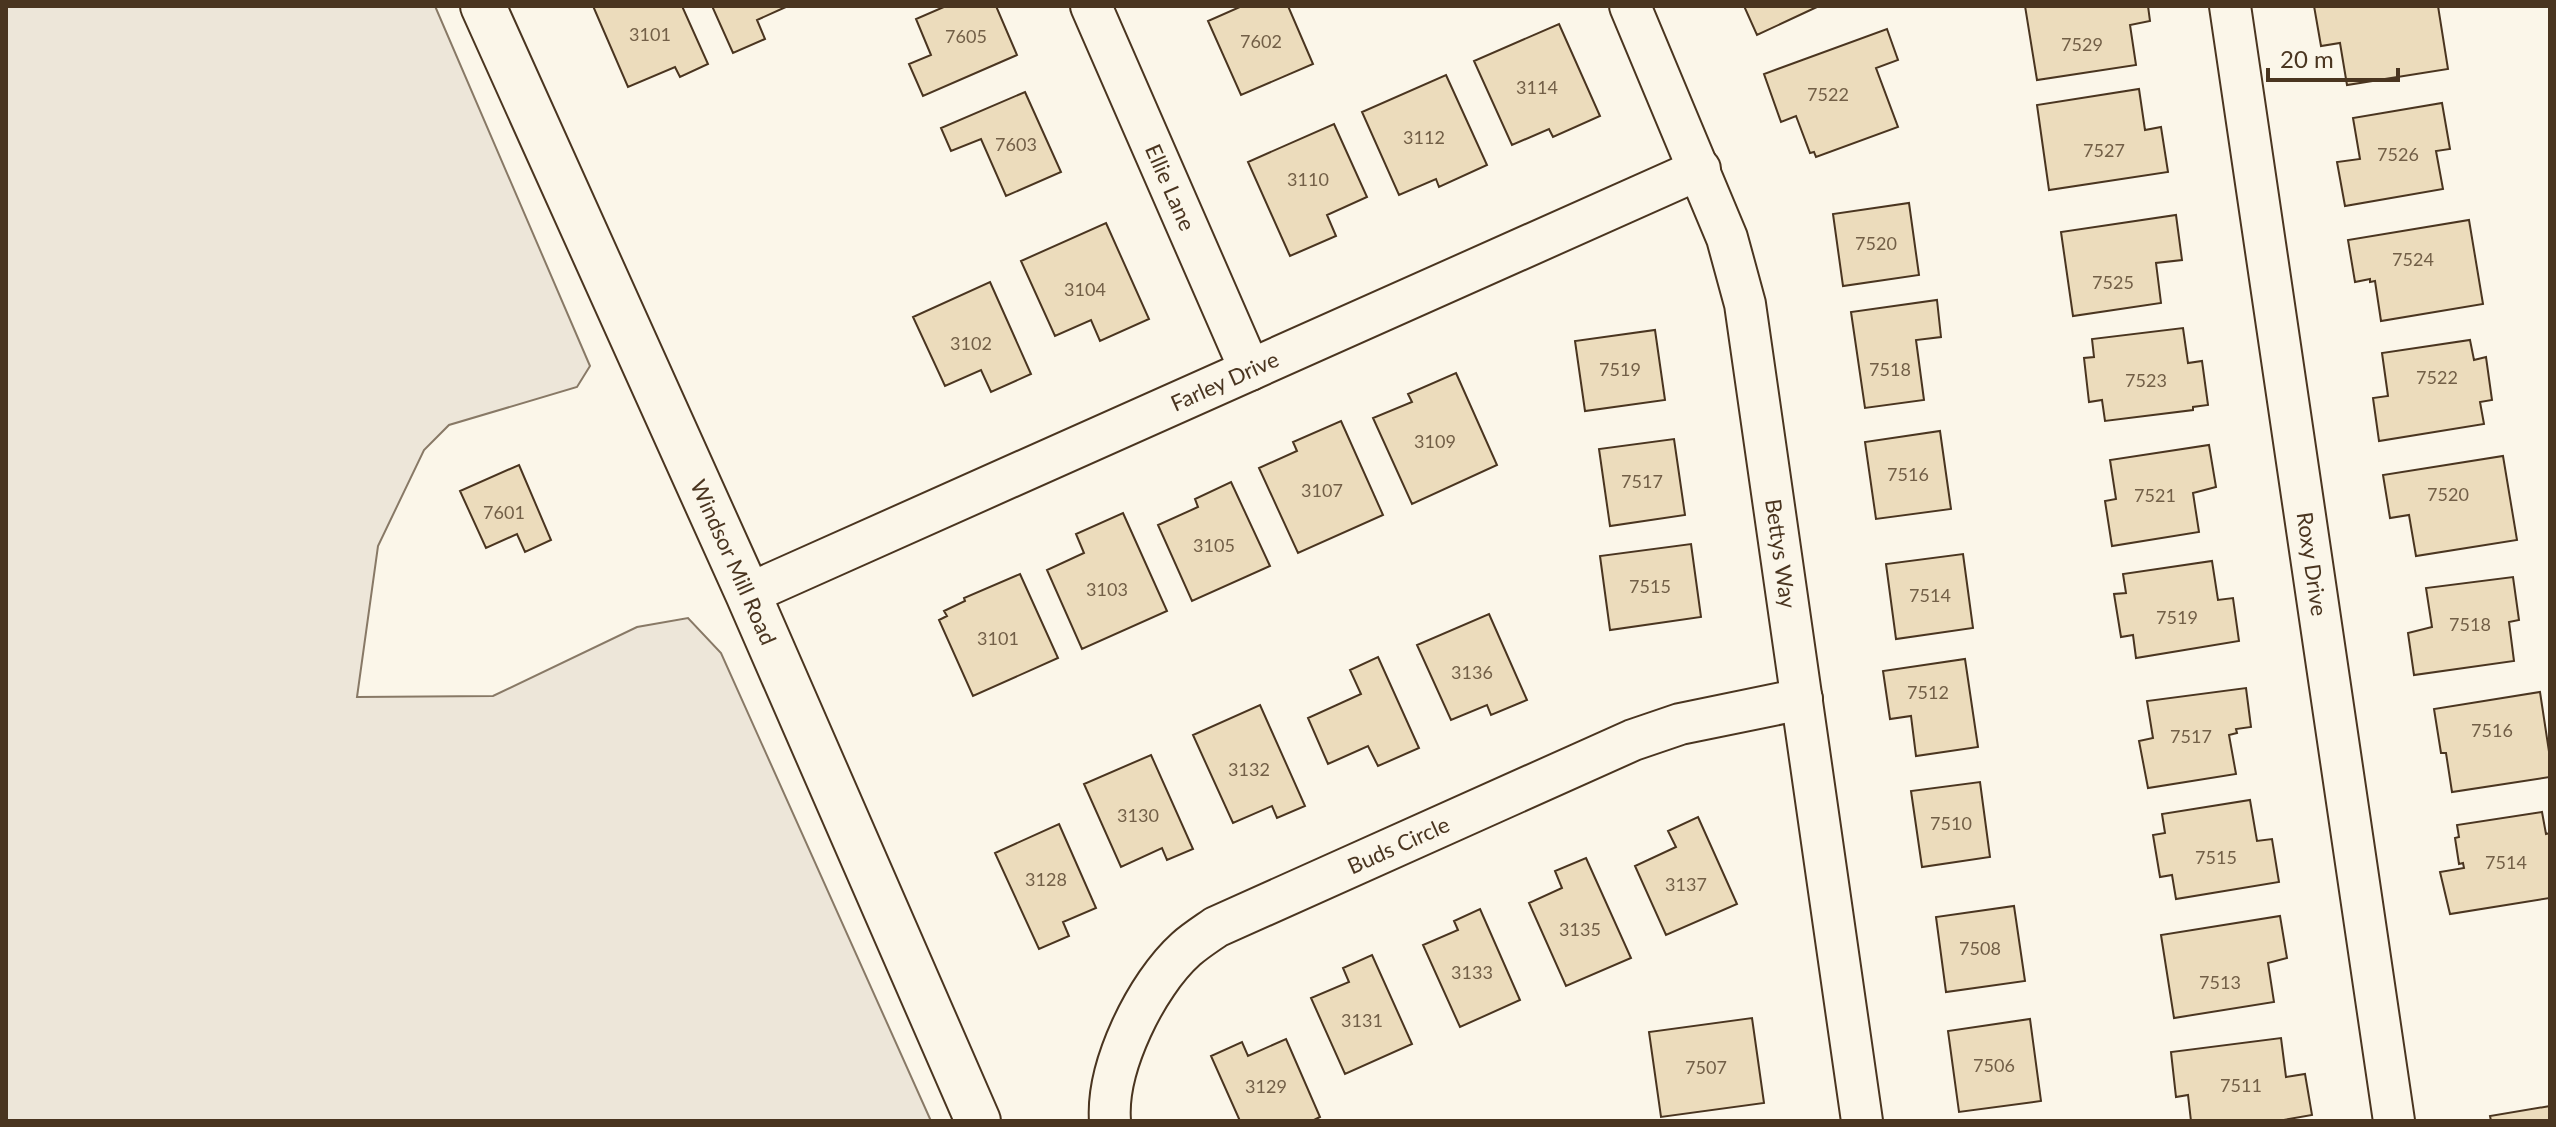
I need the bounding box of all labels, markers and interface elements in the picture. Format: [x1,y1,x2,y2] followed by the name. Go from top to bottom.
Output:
[629,23,671,45] house number: 3101
[945,25,987,47] house number: 7605
[1240,30,1282,52] house number: 7602
[2268,32,2398,82] scale bar
[2061,33,2103,55] house number: 7529
[2280,44,2334,73] text: 20 m
[1516,76,1558,98] house number: 3114
[1807,83,1849,105] house number: 7522
[1403,126,1445,148] house number: 3112
[995,133,1037,155] house number: 7603
[2083,139,2125,161] house number: 7527
[1140,140,1201,235] street label: Ellie Lane
[2377,143,2419,165] house number: 7526
[1287,168,1329,190] house number: 3110
[1855,232,1897,254] house number: 7520
[2392,248,2434,270] house number: 7524
[2092,271,2134,293] house number: 7525
[1064,278,1106,300] house number: 3104
[950,332,992,354] house number: 3102
[1166,345,1283,417] street label: Farley Drive
[1599,358,1641,380] house number: 7519
[1869,358,1911,380] house number: 7518
[2416,366,2458,388] house number: 7522
[2125,369,2167,391] house number: 7523
[1414,430,1456,452] house number: 3109
[1887,463,1929,485] house number: 7516
[1621,470,1663,492] house number: 7517
[685,475,782,649] street label: Windsor Mill Road
[1301,479,1343,501] house number: 3107
[2427,483,2469,505] house number: 7520
[2134,484,2176,506] house number: 7521
[1760,497,1803,611] street label: Bettys Way
[483,501,525,523] house number: 7601
[2292,510,2334,618] street label: Roxy Drive
[1193,534,1235,556] house number: 3105
[1629,575,1671,597] house number: 7515
[1086,578,1128,600] house number: 3103
[1909,584,1951,606] house number: 7514
[2156,606,2198,628] house number: 7519
[2449,613,2491,635] house number: 7518
[977,627,1019,649] house number: 3101
[1451,661,1493,683] house number: 3136
[1907,681,1949,703] house number: 7512
[2471,719,2513,741] house number: 7516
[2170,725,2212,747] house number: 7517
[1228,758,1270,780] house number: 3132
[1117,804,1159,826] house number: 3130
[1343,810,1453,879] street label: Buds Circle
[1930,812,1972,834] house number: 7510
[2195,846,2237,868] house number: 7515
[2485,851,2527,873] house number: 7514
[1025,868,1067,890] house number: 3128
[1665,873,1707,895] house number: 3137
[1559,918,1601,940] house number: 3135
[1959,937,2001,959] house number: 7508
[1451,961,1493,983] house number: 3133
[2199,971,2241,993] house number: 7513
[1341,1009,1383,1031] house number: 3131
[1973,1054,2015,1076] house number: 7506
[1685,1056,1727,1078] house number: 7507
[2220,1074,2262,1096] house number: 7511
[1245,1075,1287,1097] house number: 3129

